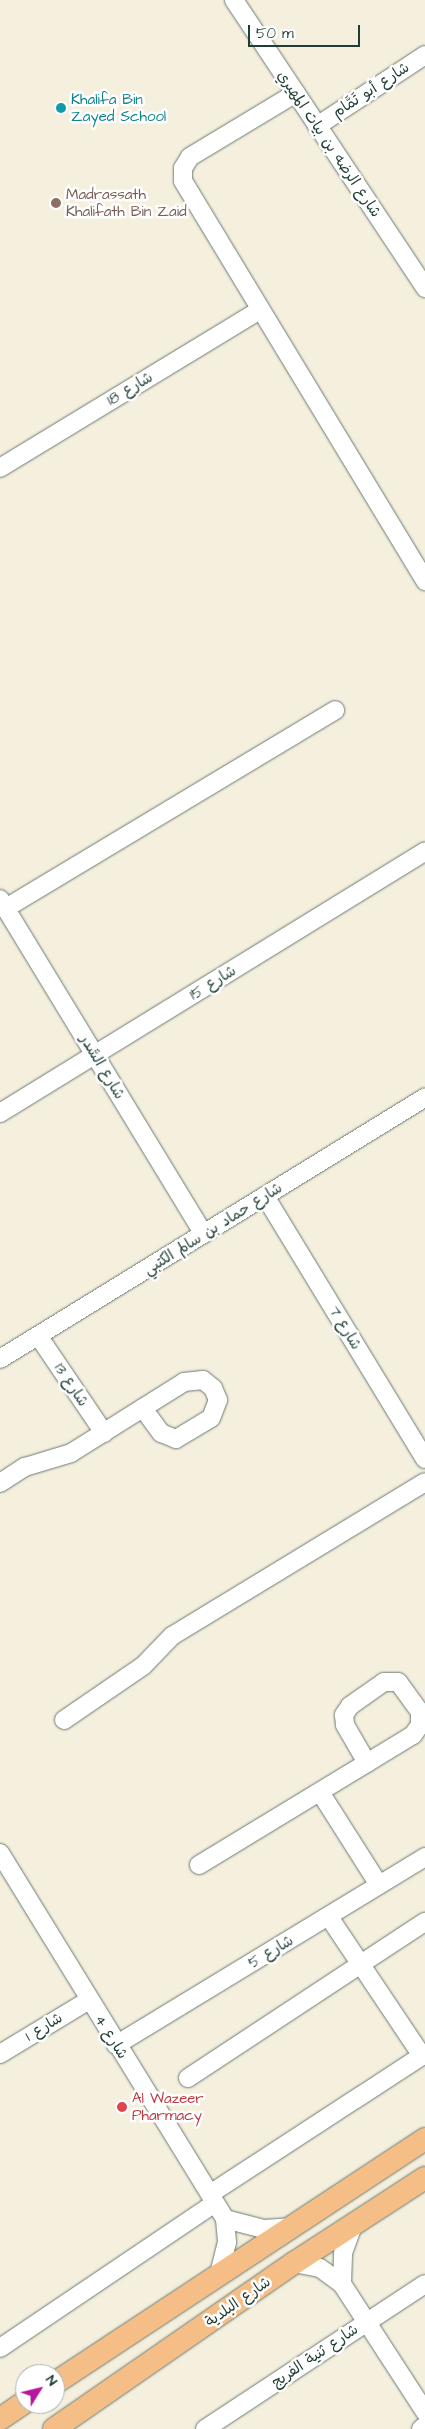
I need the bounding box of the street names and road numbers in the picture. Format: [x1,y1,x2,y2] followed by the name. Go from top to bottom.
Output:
[329,58,413,122] street label: شارع أبو تَمَّام
[273,67,385,221] street label: شارع الرضه بن بيات المهيري
[104,368,156,410] street label: شارع 18
[187,962,239,1004] street label: شارع 15
[76,1031,128,1103] street label: شارع السَّدر
[140,1179,286,1279] street label: شارع حماد بن سالم الكتبي
[325,1303,365,1353] street label: شارع 7
[50,1360,92,1410] street label: شارع 13
[245,1932,297,1972] street label: شارع 5
[22,2009,66,2045] street label: شارع 1
[90,2012,132,2062] street label: شارع 4
[202,2273,274,2331] street label: شارع البلدية
[268,2320,362,2392] street label: شارع ثنية الفريج

